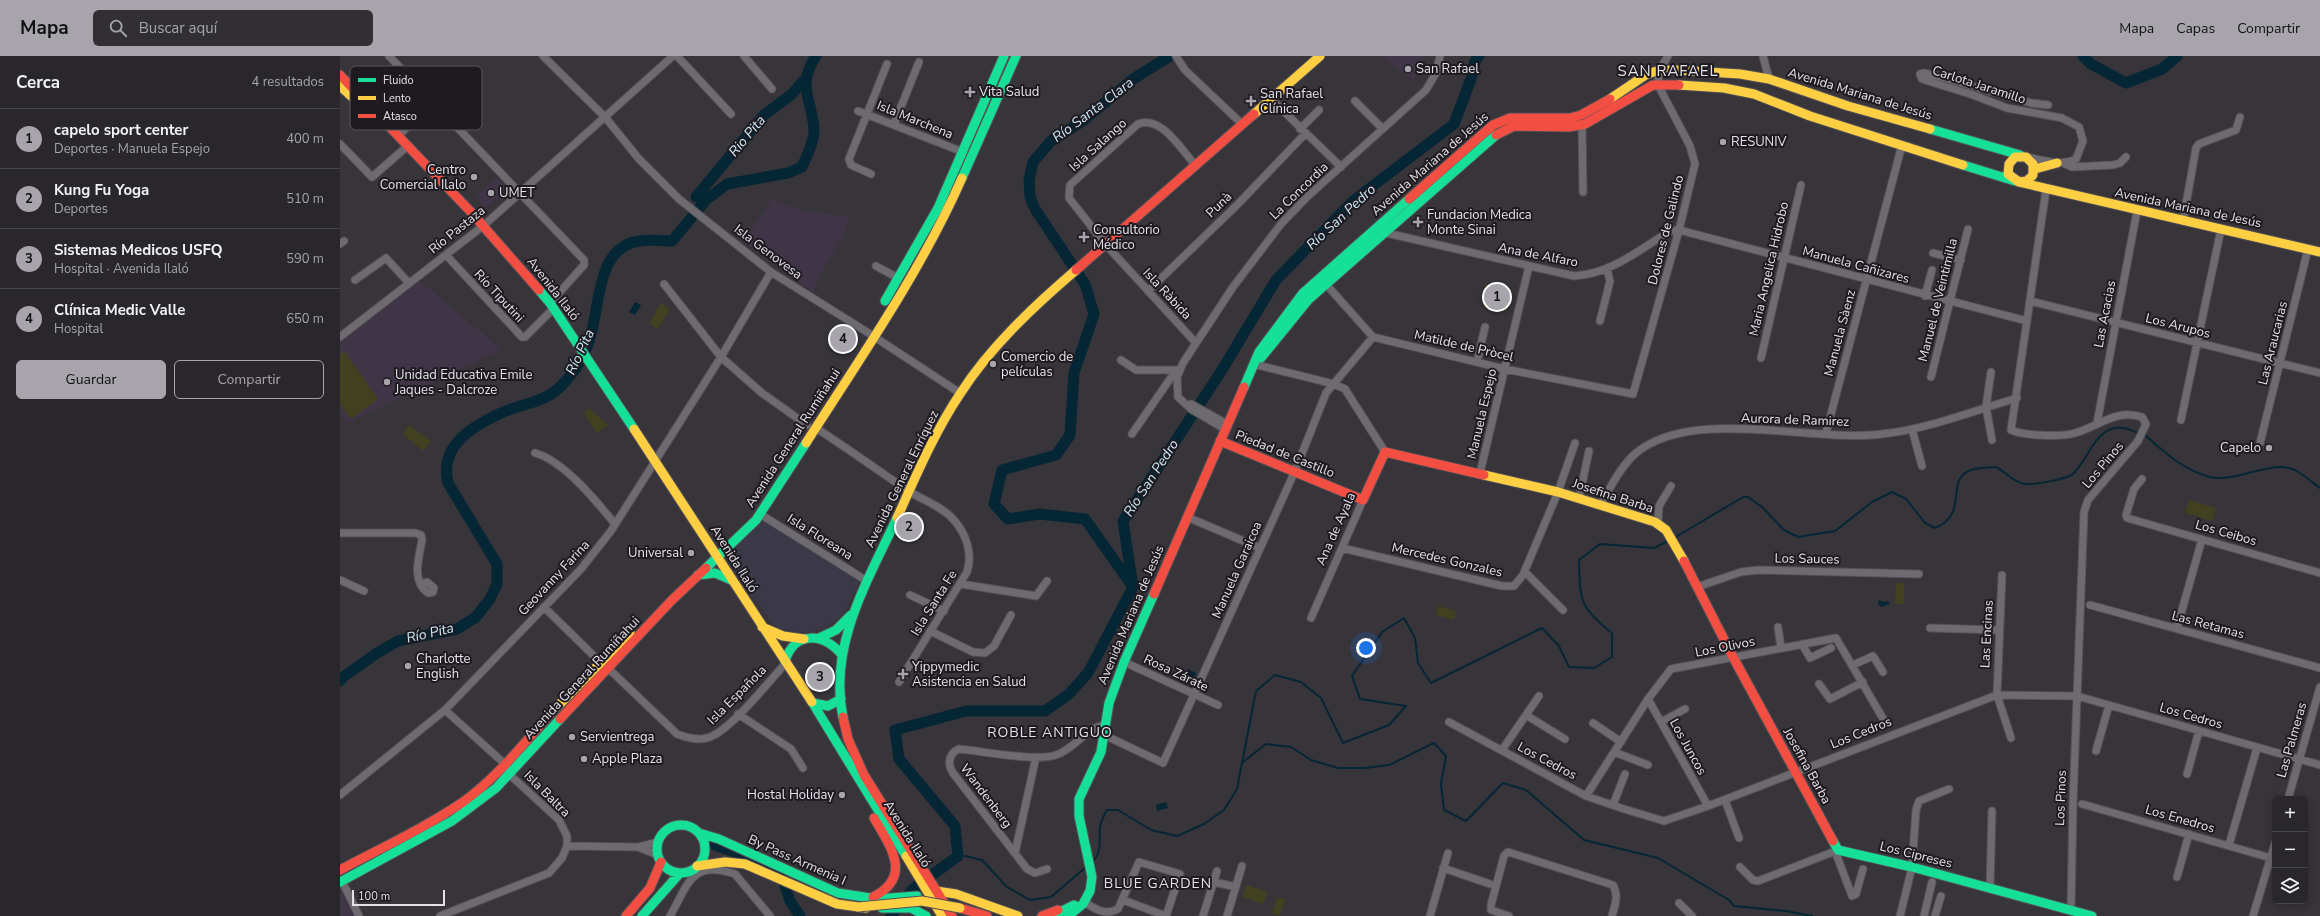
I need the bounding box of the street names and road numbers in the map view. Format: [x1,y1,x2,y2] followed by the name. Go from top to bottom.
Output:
[1930,61,2028,109] street label: Carlota Jaramillo
[1786,63,1934,125] street label: Avenida Mariana de Jesús
[874,97,956,143] street label: Isla Marchena
[1368,108,1492,220] street label: Avenida Mariana de Jesús
[1065,114,1131,176] street label: Isla Salango
[1266,158,1332,224] street label: La Concordia
[1644,173,1688,287] street label: Dolores de Galindo
[2113,184,2263,232] street label: Avenida Mariana de Jesús
[1202,188,1236,222] street label: Punà
[1745,200,1793,338] street label: Maria Angelica Hidrobo
[425,202,489,258] street label: Río Pastaza
[730,220,806,284] street label: Isla Genovesa
[1914,236,1962,364] street label: Manuel de Veintimilla
[1496,238,1580,272] street label: Ana de Alfaro
[1800,242,1912,288] street label: Manuela Cañizares
[523,254,583,324] street label: Avenida Ilaló
[1138,264,1196,324] street label: Isla Ràbida
[470,266,528,326] street label: Río Tiputini
[2090,279,2120,349] street label: Las Acacias
[1820,288,1860,378] street label: Manuela Sàenz
[2254,299,2292,387] street label: Las Araucarias
[2144,309,2212,343] street label: Los Arupos
[1412,326,1516,366] street label: Matilde de Pròcel
[741,365,845,511] street label: Avenida General Rumiñahui
[1463,367,1501,461] street label: Manuela Espejo
[861,407,943,551] street label: Avenida General Enríquez
[1741,409,1849,431] street label: Aurora de Ramirez
[1233,426,1337,482] street label: Piedad de Castillo
[2078,438,2128,492] street label: Los Pinos
[1569,474,1656,518] street label: Josefina Barba
[1312,490,1360,568] street label: Ana de Ayala
[784,510,856,564] street label: Isla Floreana
[2193,516,2259,550] street label: Los Ceibos
[1208,519,1266,621] street label: Manuela Garaicoa
[706,522,762,596] street label: Avenida Ilaló
[514,536,594,620] street label: Geovanny Farina
[1390,538,1504,582] street label: Mercedes Gonzales
[1093,543,1169,687] street label: Avenida Mariana de Jesús
[1774,549,1840,569] street label: Los Sauces
[907,567,961,639] street label: Isla Santa Fe
[1976,600,1998,668] street label: Las Encinas
[2170,607,2246,643] street label: Las Retamas
[520,613,644,743] street label: Avenida General Rumiñahui
[1693,632,1757,662] street label: Los Olivos
[1141,650,1211,696] street label: Rosa Zárate
[703,661,771,729] street label: Isla Española
[2157,698,2225,734] street label: Los Cedros
[2273,700,2311,780] street label: Las Palmeras
[1828,713,1894,753] street label: Los Cedros
[1665,715,1711,779] street label: Los Juncos
[1778,724,1835,807] street label: Josefina Barba
[1514,738,1580,784] street label: Los Cedros
[956,760,1016,832] street label: Wandenberg
[520,767,574,821] street label: Isla Baltra
[2051,770,2071,826] street label: Los Pinos
[879,797,935,871] street label: Avenida Ilaló
[2143,801,2217,837] street label: Los Enedros
[745,830,849,890] street label: By Pass Armenia I
[1878,837,1954,873] street label: Los Cipreses

